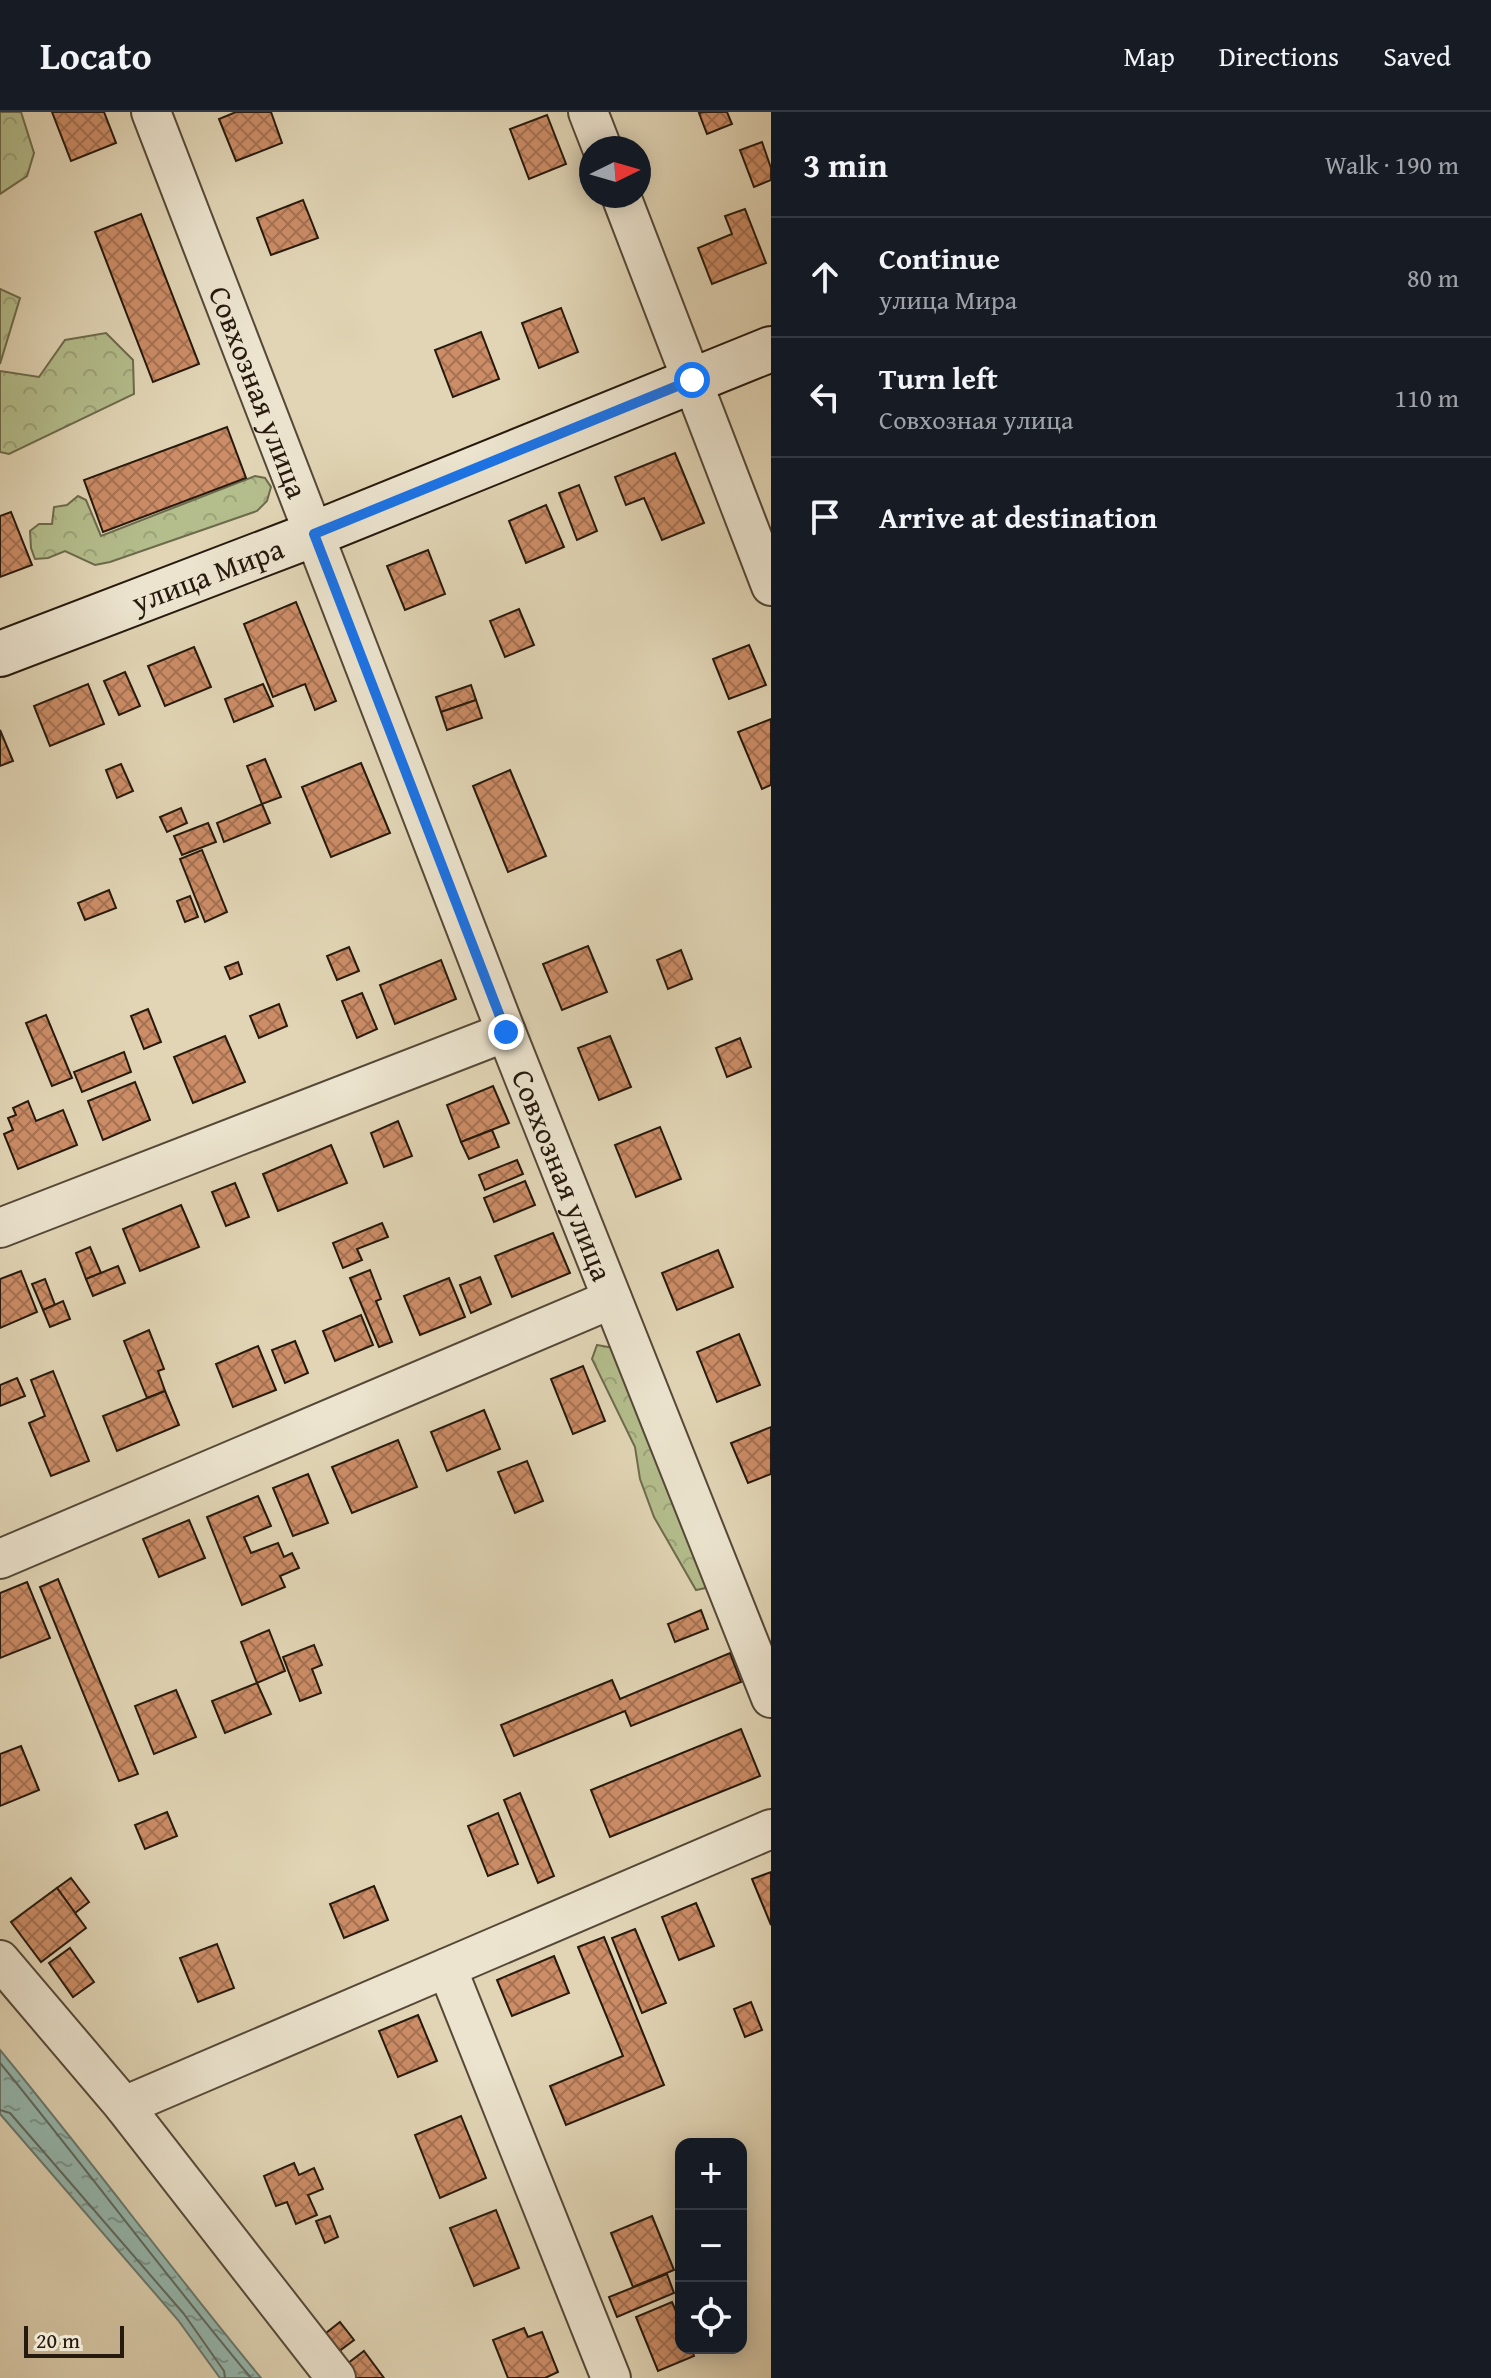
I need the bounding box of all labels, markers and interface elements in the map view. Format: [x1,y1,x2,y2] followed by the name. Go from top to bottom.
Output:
[40,27,152,83] text: Locato
[1123,35,1175,76] text: Map
[1219,35,1339,76] text: Directions
[1383,35,1451,76] text: Saved
[579,136,651,208] north arrow
[803,140,888,189] text: 3 min
[1325,145,1459,184] text: Walk · 190 m
[879,236,1000,280] text: Continue
[803,255,847,299] icon: ahead
[1407,258,1459,297] text: 80 m
[198,279,320,505] street label: Совхозная улица
[879,280,1017,319] text: улица Мира
[879,356,998,400] text: Turn left
[674,362,710,398] route start
[803,375,847,419] icon: left
[1394,378,1459,417] text: 110 m
[879,400,1073,439] text: Совхозная улица
[803,495,847,539] icon: arrive
[879,495,1157,539] text: Arrive at destination
[124,525,290,624] street label: улица Мира
[488,1014,524,1050] route end
[501,1063,625,1288] street label: Совхозная улица
[675,2138,747,2354] map controls
[675,2138,747,2210] button: +
[675,2210,747,2282] button: −
[675,2282,747,2354] button: locate
[24,2322,124,2358] scale bar
[36,2324,80,2356] text: 20 m

